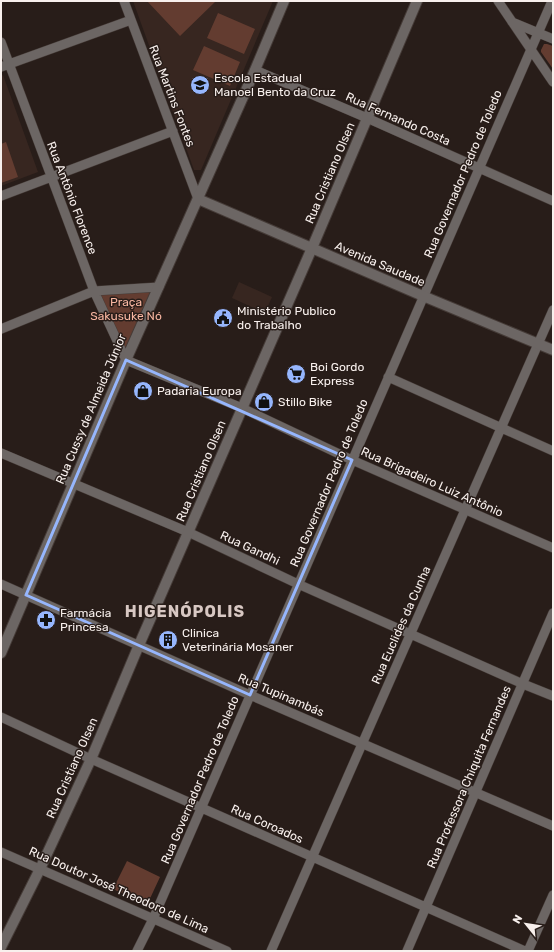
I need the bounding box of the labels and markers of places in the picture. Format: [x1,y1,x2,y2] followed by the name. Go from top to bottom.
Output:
[214,71,336,99] place label: Escola Estadual Manoel Bento da Cruz
[189,74,211,96] school or university icon: Escola Estadual Manoel Bento da Cruz
[237,304,336,332] place label: Ministério Publico do Trabalho
[212,307,234,329] public building icon: Ministério Publico do Trabalho
[310,360,364,388] place label: Boi Gordo Express
[285,363,307,385] supermarket icon: Boi Gordo Express
[132,380,154,402] shop icon: Padaria Europa
[157,384,242,398] place label: Padaria Europa
[253,391,275,413] shop icon: Stillo Bike
[278,395,333,409] place label: Stillo Bike
[60,606,111,634] place label: Farmácia Princesa
[35,609,57,631] pharmacy icon: Farmácia Princesa
[182,626,294,654] place label: Clinica Veterinária Mosaner
[157,629,179,651] building icon: Clinica Veterinária Mosaner

